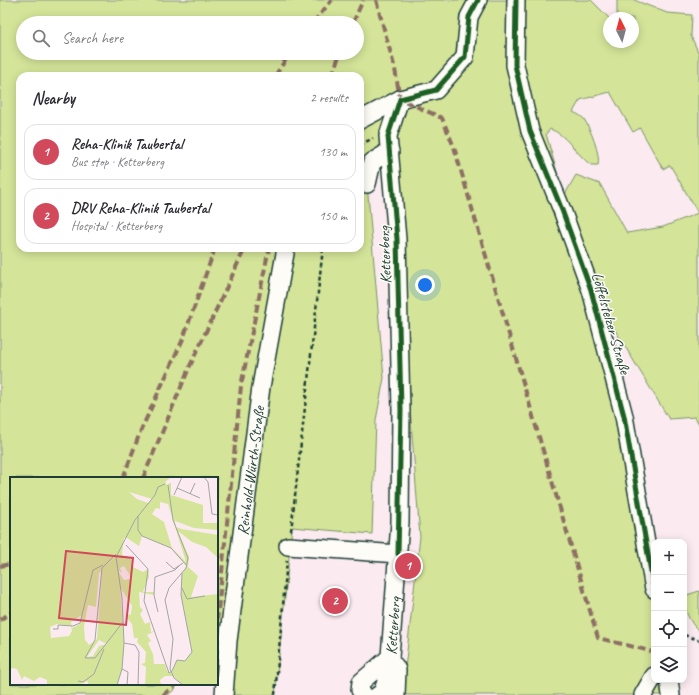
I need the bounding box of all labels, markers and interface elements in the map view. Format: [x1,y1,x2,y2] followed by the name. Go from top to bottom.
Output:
[603,12,639,48] north arrow
[16,16,364,60] search box
[30,27,52,49] icon: search
[62,29,123,48] text: Search here
[32,88,75,109] text: Nearby
[310,90,348,106] text: 2 results
[71,135,183,154] text: Reha-Klinik Taubertal
[43,144,49,160] text: 1
[319,144,347,160] text: 130 m
[71,154,164,170] text: Bus stop · Ketterberg
[71,199,210,218] text: DRV Reha-Klinik Taubertal
[43,208,49,224] text: 2
[319,208,347,224] text: 150 m
[71,218,162,234] text: Hospital · Ketterberg
[374,224,396,284] street label: Ketterberg
[587,270,636,378] street label: Löffelstelzer Straße
[415,275,435,295] your location
[233,403,270,536] street label: Reinhold-Würth-Straße
[10,477,218,685] inset map
[651,539,687,683] map controls
[651,539,687,575] button: +
[395,551,421,581] pin: 1
[651,575,687,611] button: −
[322,586,348,616] pin: 2
[381,595,406,655] street label: Ketterberg
[651,611,687,647] button: locate
[651,647,687,683] button: layers

